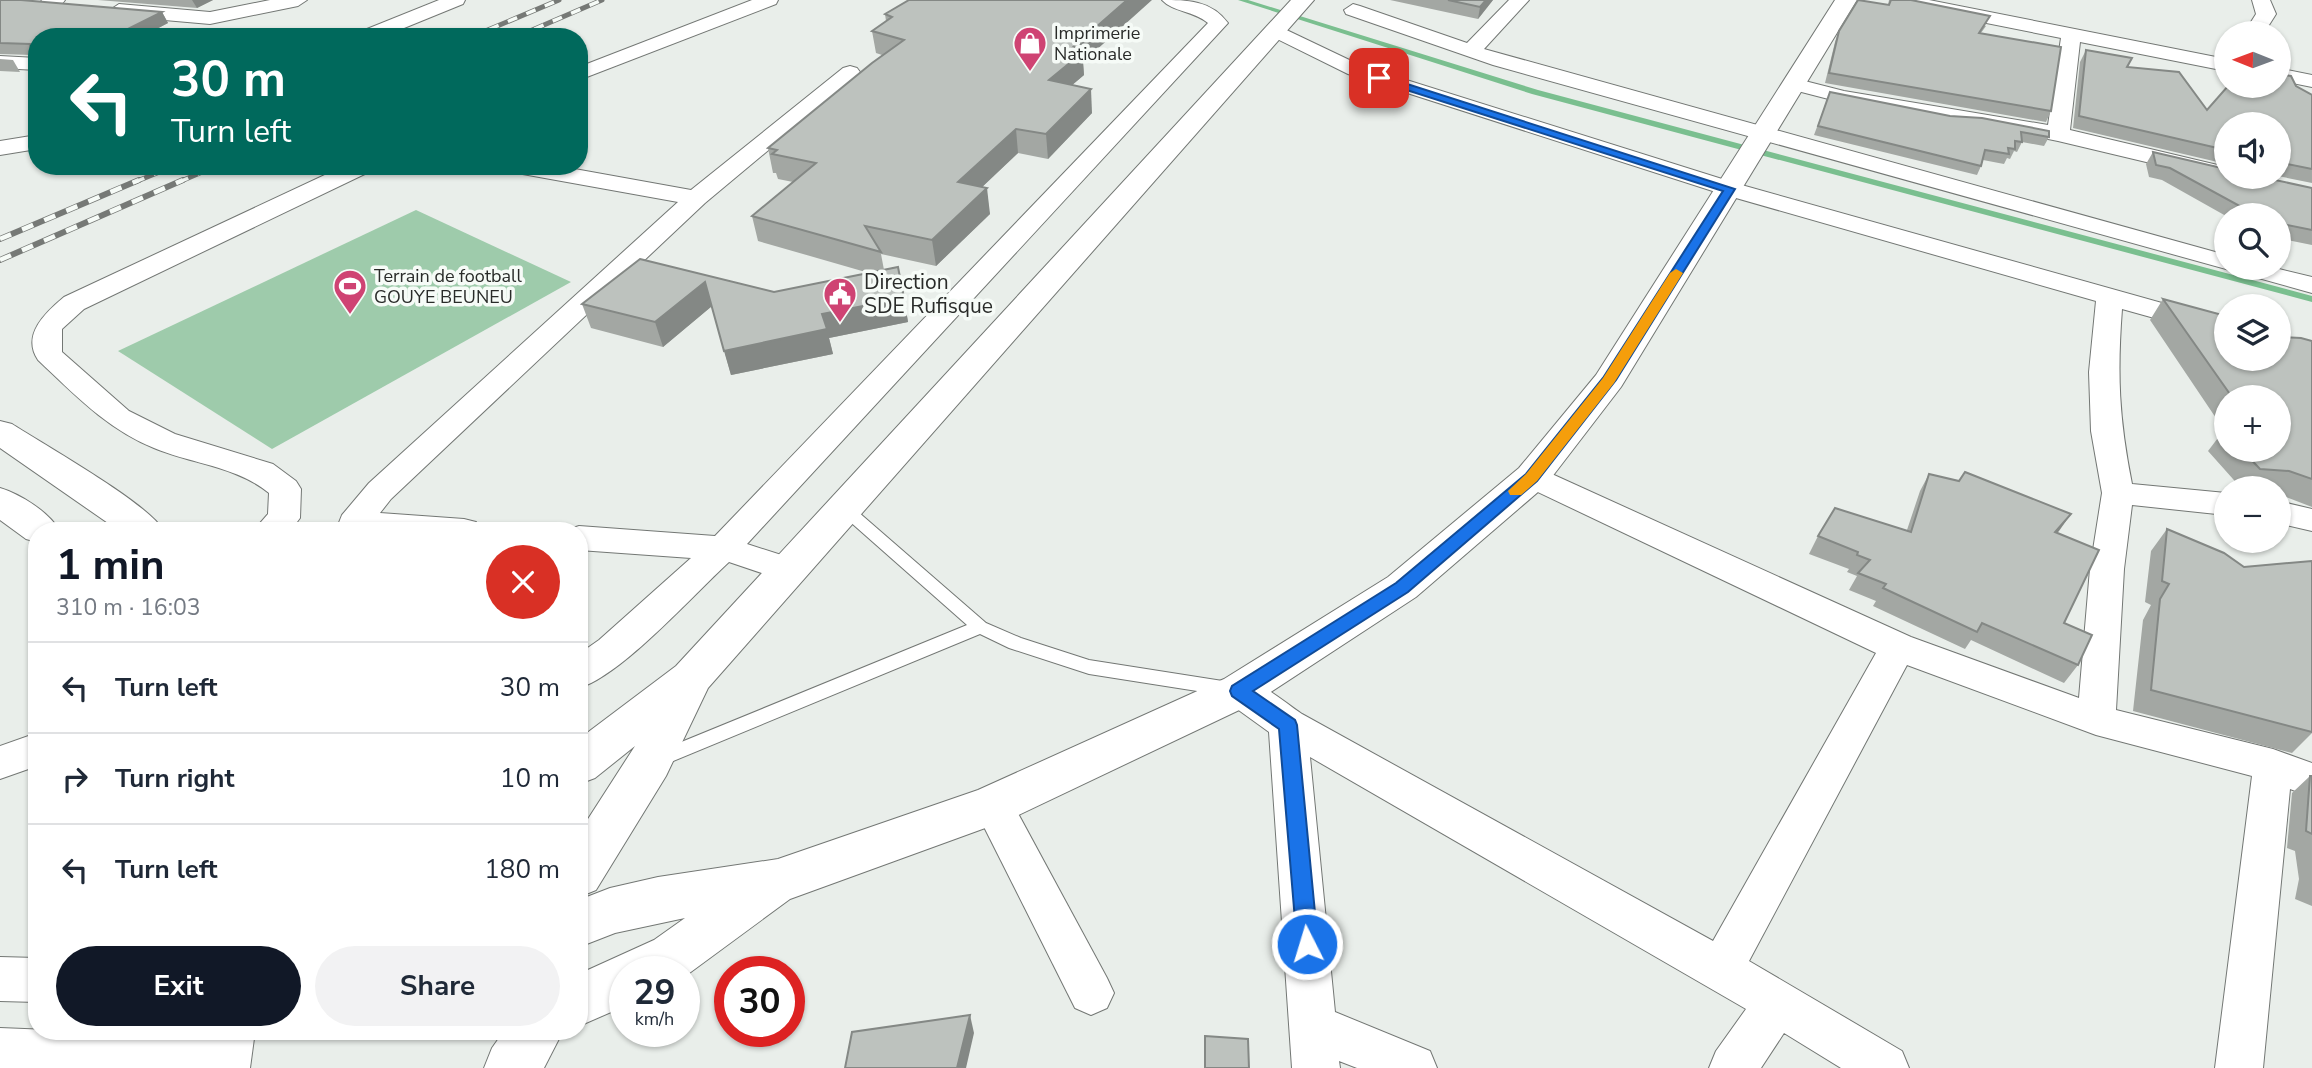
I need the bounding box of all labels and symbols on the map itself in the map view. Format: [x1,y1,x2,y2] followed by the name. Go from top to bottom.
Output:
[1054,21,1140,66] place label: Imprimerie Nationale
[2214,21,2291,98] north arrow
[1011,24,1049,73] shop icon: Imprimerie Nationale
[1349,48,1409,108] pin
[374,264,522,309] place label: Terrain de football GOUYE BEUNEU
[331,267,369,316] sports icon: Terrain de football GOUYE BEUNEU
[864,268,993,320] place label: Direction SDE Rufisque
[821,275,859,324] public building icon: Direction SDE Rufisque
[1270,907,1344,981] position arrow
[714,956,805,1047] speed limit sign: 30

